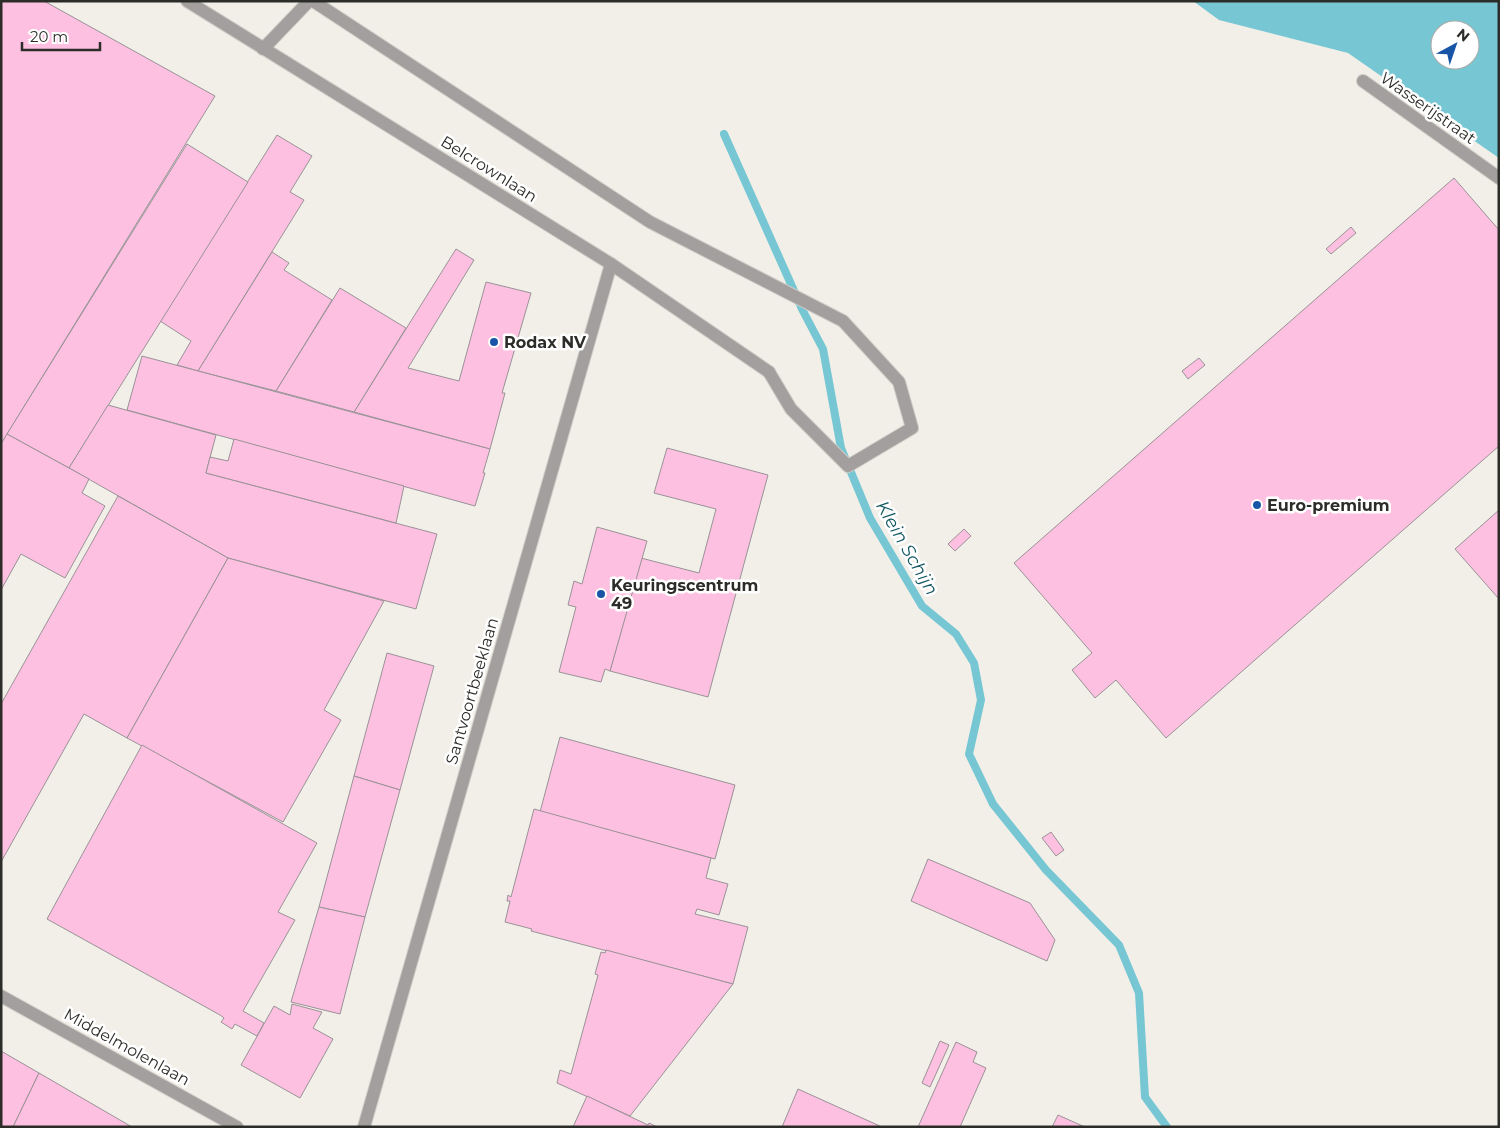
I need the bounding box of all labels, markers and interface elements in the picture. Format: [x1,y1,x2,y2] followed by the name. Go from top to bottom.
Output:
[22,20,100,52] scale bar
[1430,20,1480,70] north arrow
[1453,25,1473,46] text: N
[30,27,68,46] text: 20 m
[1377,68,1480,148] street label: Wasserijstraat
[437,132,541,206] street label: Belcrownlaan
[504,333,587,352] place label: Rodax NV
[488,336,500,348] marker: Rodax NV
[1267,496,1390,515] place label: Euro-premium
[871,497,943,599] water label: Klein Schijn
[1251,499,1263,511] marker: Euro-premium
[611,576,758,613] place label: Keuringscentrum 49
[595,588,607,600] marker: Keuringscentrum 49
[442,615,502,767] street label: Santvoortbeeklaan
[61,1005,193,1089] street label: Middelmolenlaan

